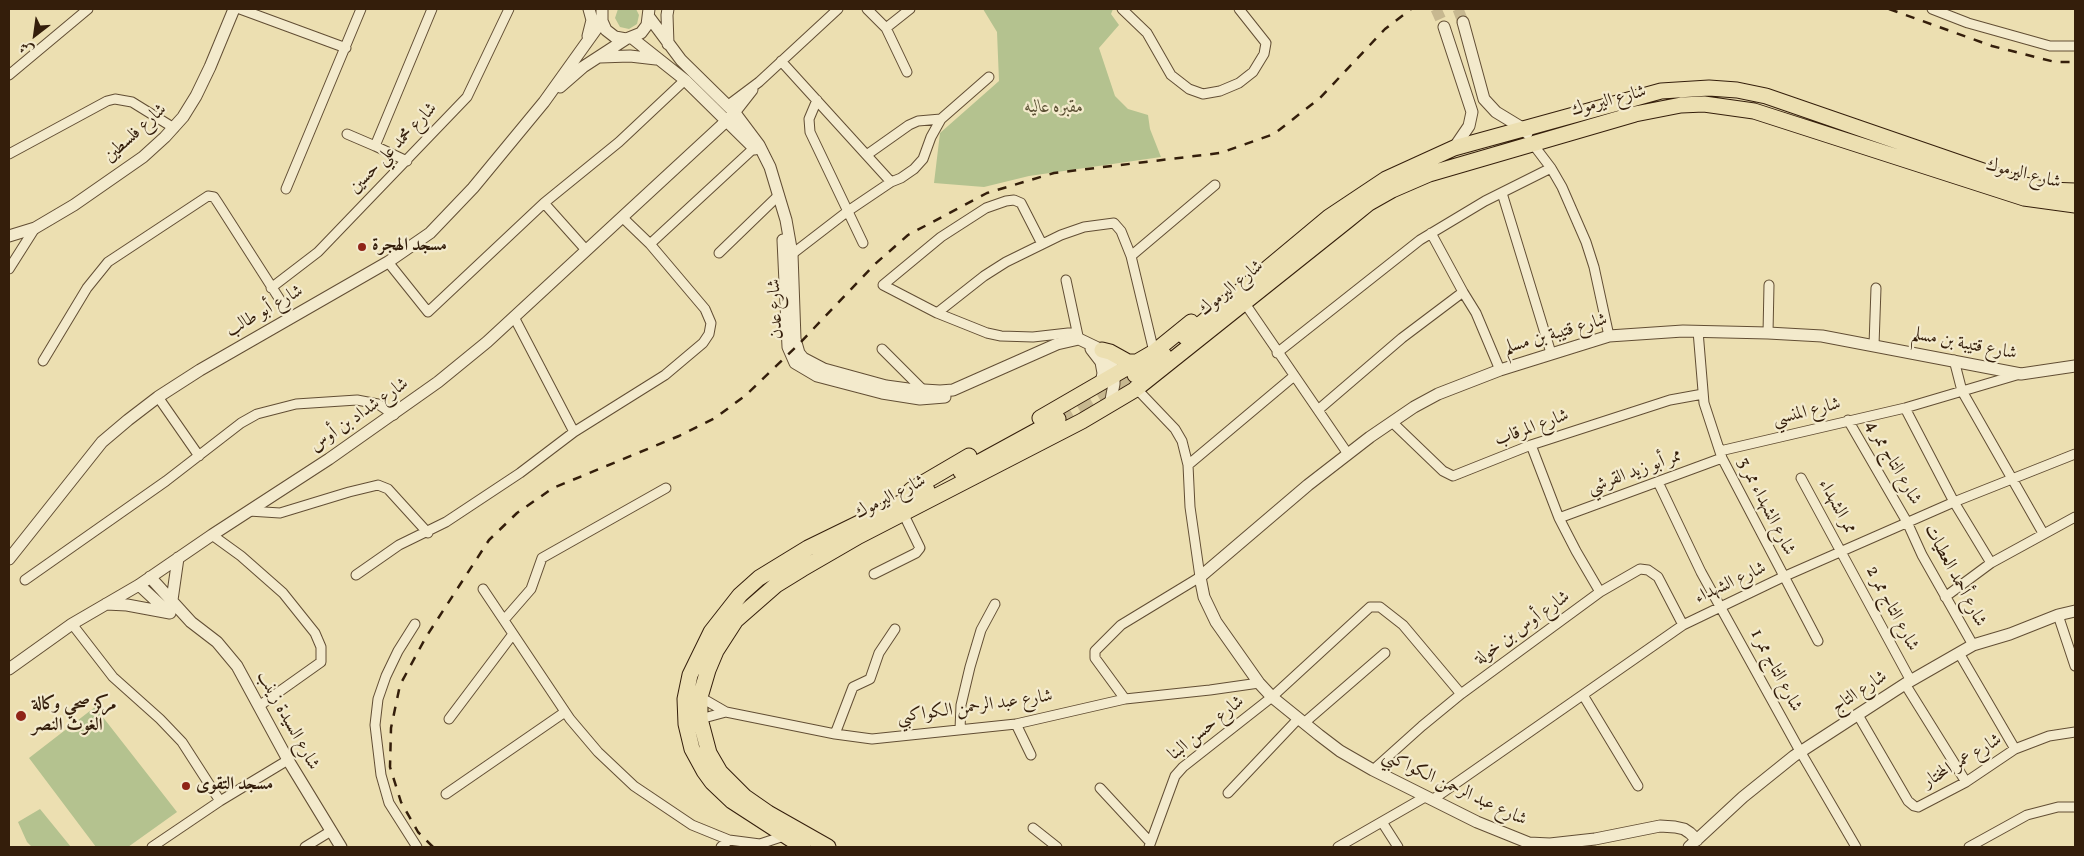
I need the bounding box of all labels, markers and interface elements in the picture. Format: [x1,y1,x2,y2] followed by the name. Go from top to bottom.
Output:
[10,10,60,60] north arrow
[16,37,38,60] text: ش
[1569,82,1649,122] street label: شارع اليرموك
[1024,98,1084,120] park label: مقبره عاليه
[345,99,443,199] street label: شارع محمد علي حسين
[100,100,172,168] street label: شارع فلسطين
[1983,155,2063,195] street label: شارع اليرموك
[372,236,447,258] place label: مسجد الهجرة
[356,241,368,253] marker: مسجد الهجرة
[1195,256,1269,322] street label: شارع اليرموك
[765,278,789,340] street label: شارع عدن
[223,281,307,343] street label: شارع أبو طالب
[1502,310,1610,360] street label: شارع قتيبة بن مسلم
[1910,324,2018,366] street label: شارع قتيبة بن مسلم
[307,374,413,458] street label: شارع شداد بن أوس
[1771,394,1843,432] street label: شارع المنسي
[1492,406,1572,452] street label: شارع المرقاب
[1859,417,1925,509] street label: شارع التاج ممر 4
[1585,446,1685,500] street label: ممر أبو زيد القرشي
[1731,454,1799,560] street label: شارع الشهداء ممر 3
[852,471,930,525] street label: شارع اليرموك
[1812,476,1860,538] street label: ممر الشهداء
[1918,521,1990,631] street label: شارع أحمد العطيات
[1692,558,1770,610] street label: شارع الشهداء
[1860,563,1922,655] street label: شارع التاج ممر 2
[1471,587,1575,671] street label: شارع أوس بن خولة
[1744,626,1806,716] street label: شارع التاج ممر 1
[1828,667,1892,719] street label: شارع التاج
[251,668,323,774] street label: شارع السيدة زينب
[896,686,1054,730] street label: شارع عبد الرحمن الكواكبي
[1165,692,1249,766] street label: شارع حسن البنا
[32,695,116,738] place label: مركز صحي وكالة الغوث النصر
[14,709,28,723] marker: مركز صحي وكالة الغوث النصر
[1920,730,2006,794] street label: شارع عمر المختار
[1378,746,1530,832] street label: شارع عبد الرحمن الكواكبي
[196,775,273,797] place label: مسجد التقوى
[180,780,192,792] marker: مسجد التقوى

